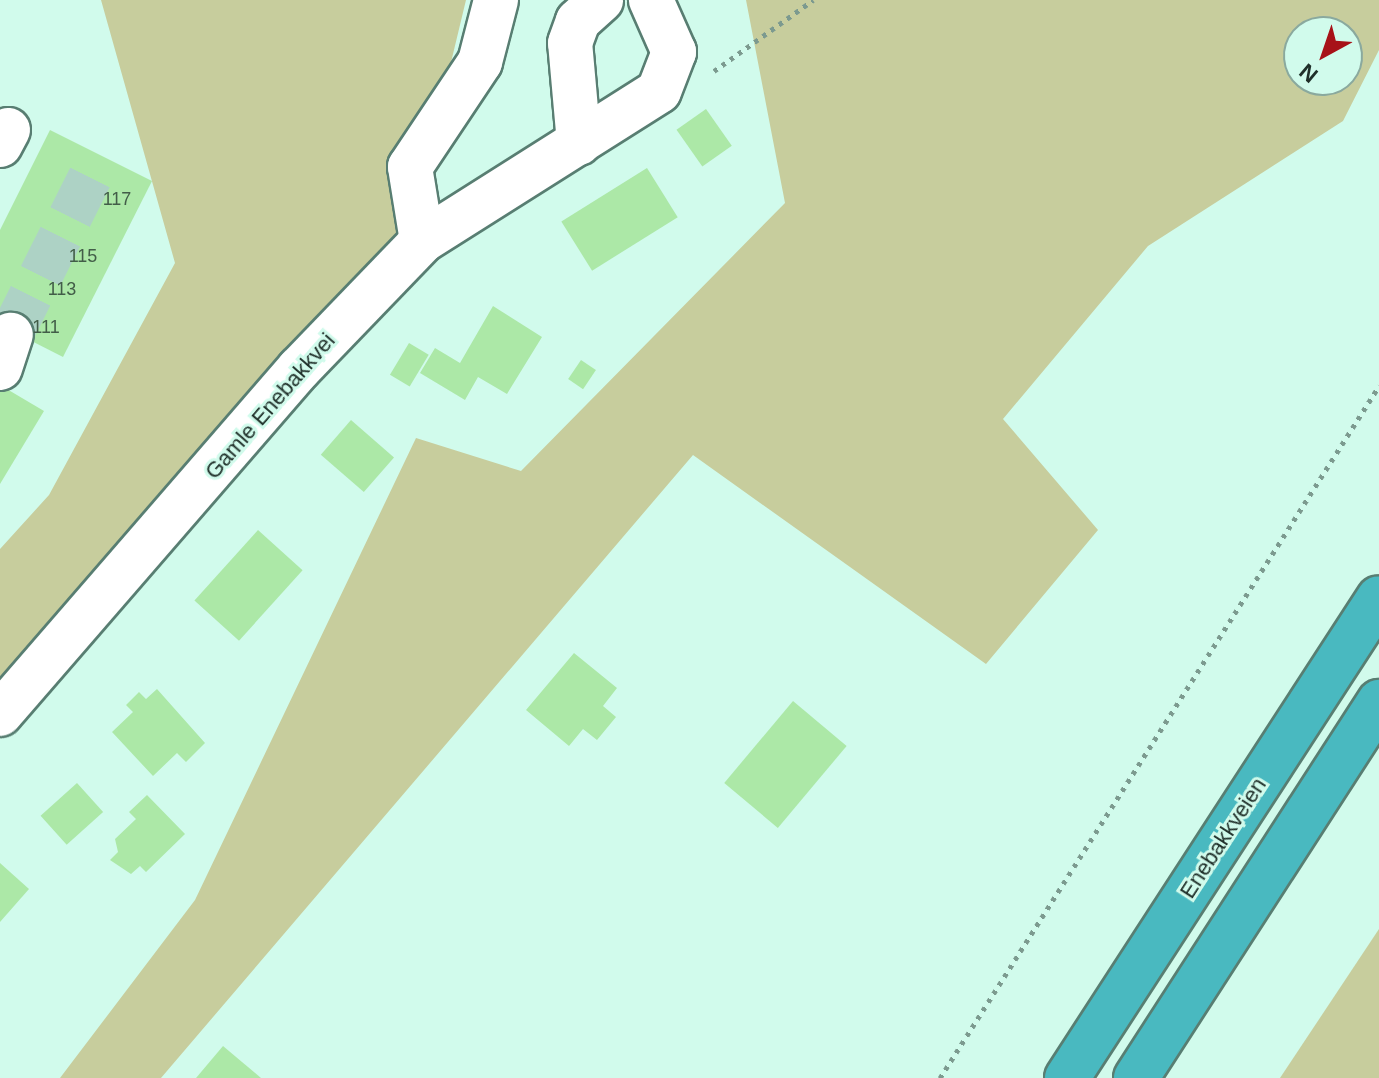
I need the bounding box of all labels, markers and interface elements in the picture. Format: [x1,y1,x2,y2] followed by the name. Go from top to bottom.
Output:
[1283,16,1363,96] north arrow
[1294,59,1323,88] text: N
[103,188,131,210] house number: 117
[69,245,97,267] house number: 115
[48,278,76,300] house number: 113
[32,316,60,338] house number: 111
[199,328,341,484] street label: Gamle Enebakkvei
[1174,773,1272,903] street label: Enebakkveien

